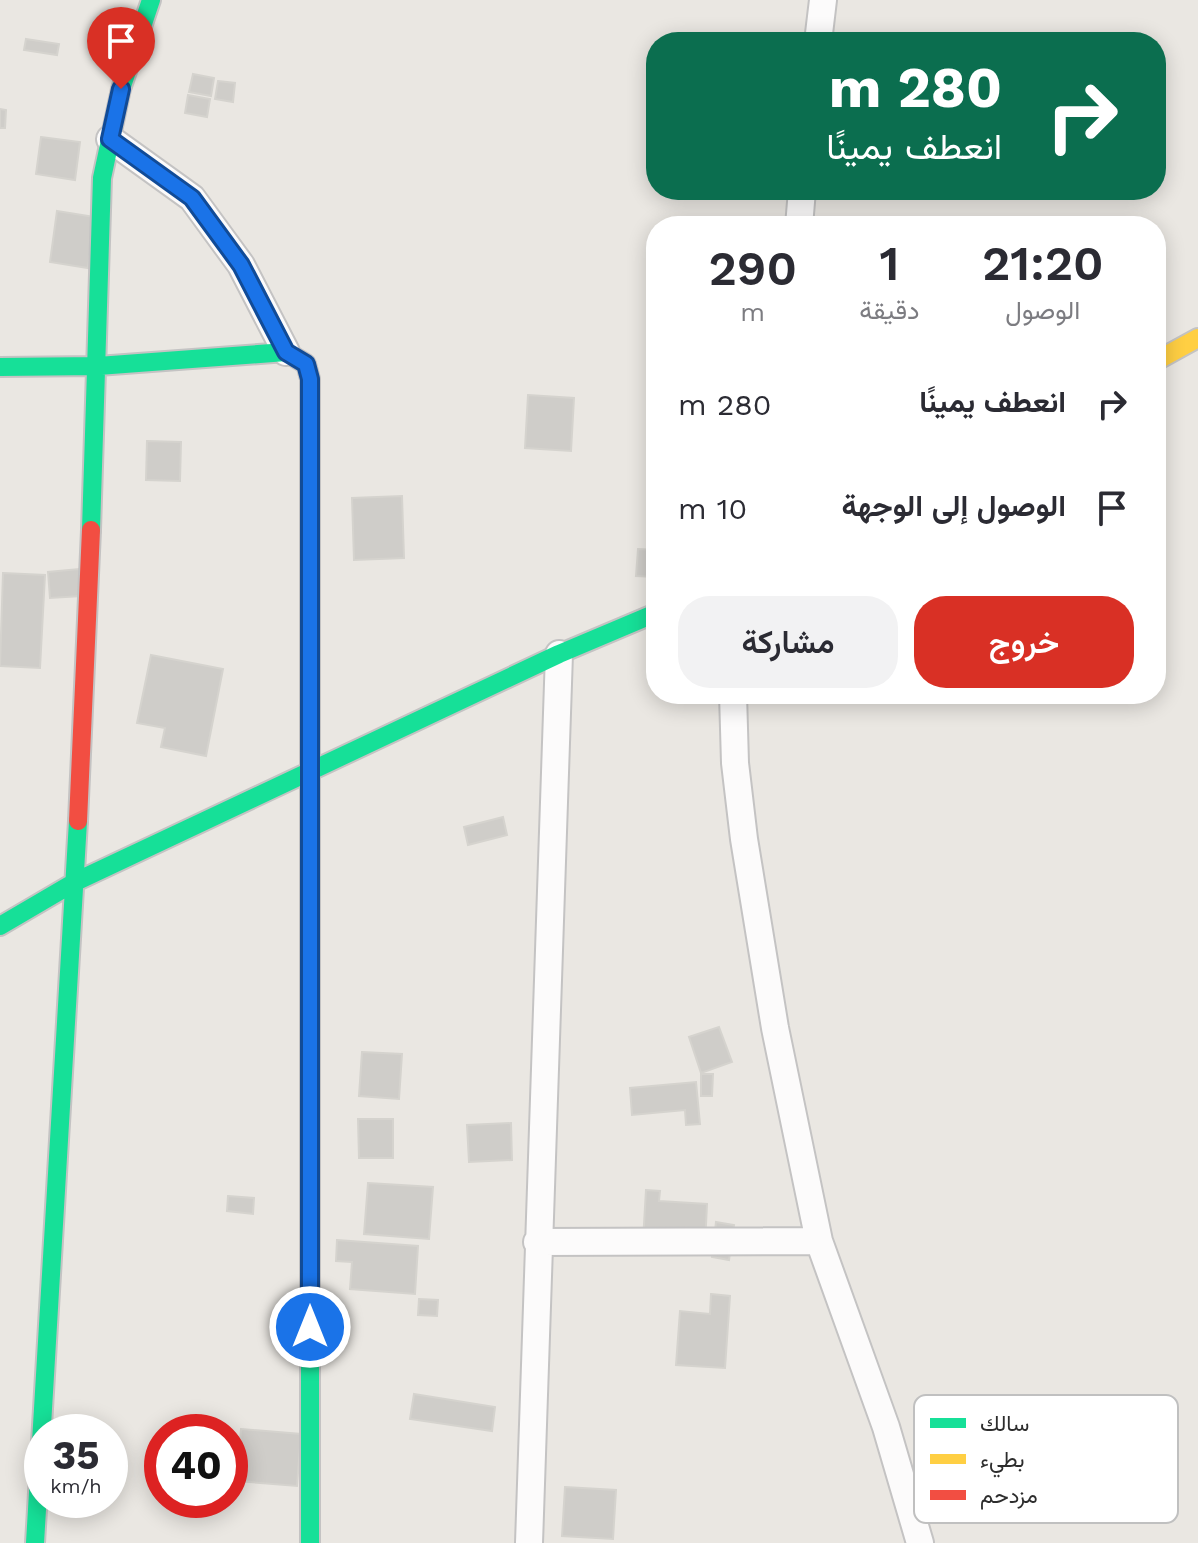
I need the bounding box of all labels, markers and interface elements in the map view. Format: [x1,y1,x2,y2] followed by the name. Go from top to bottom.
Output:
[87,7,155,89] pin
[99,19,143,63] icon: arrive
[829,55,1002,121] text: 280 m
[1030,64,1134,168] icon: right
[826,126,1002,168] text: انعطف يمينًا
[879,235,899,292] text: 1
[982,235,1104,292] text: 21:20
[708,240,797,297] text: 290
[859,295,920,325] text: دقيقة
[1005,295,1080,325] text: الوصول
[740,297,765,327] text: m
[1090,382,1134,426] icon: right
[919,384,1066,419] text: انعطف يمينًا
[678,387,771,422] text: 280 m
[1090,486,1134,530] icon: arrive
[841,488,1066,523] text: الوصول إلى الوجهة
[678,491,747,526] text: 10 m
[678,596,898,688] button: مشاركة
[914,596,1134,688] button: خروج
[268,1285,352,1369] position arrow
[914,1395,1178,1523] legend
[980,1411,1029,1436] text: سالك
[144,1414,248,1518] speed limit sign: 40
[52,1432,100,1479] text: 35
[980,1447,1025,1478] text: بطيء
[50,1474,102,1498] text: km/h
[980,1483,1038,1510] text: مزدحم

